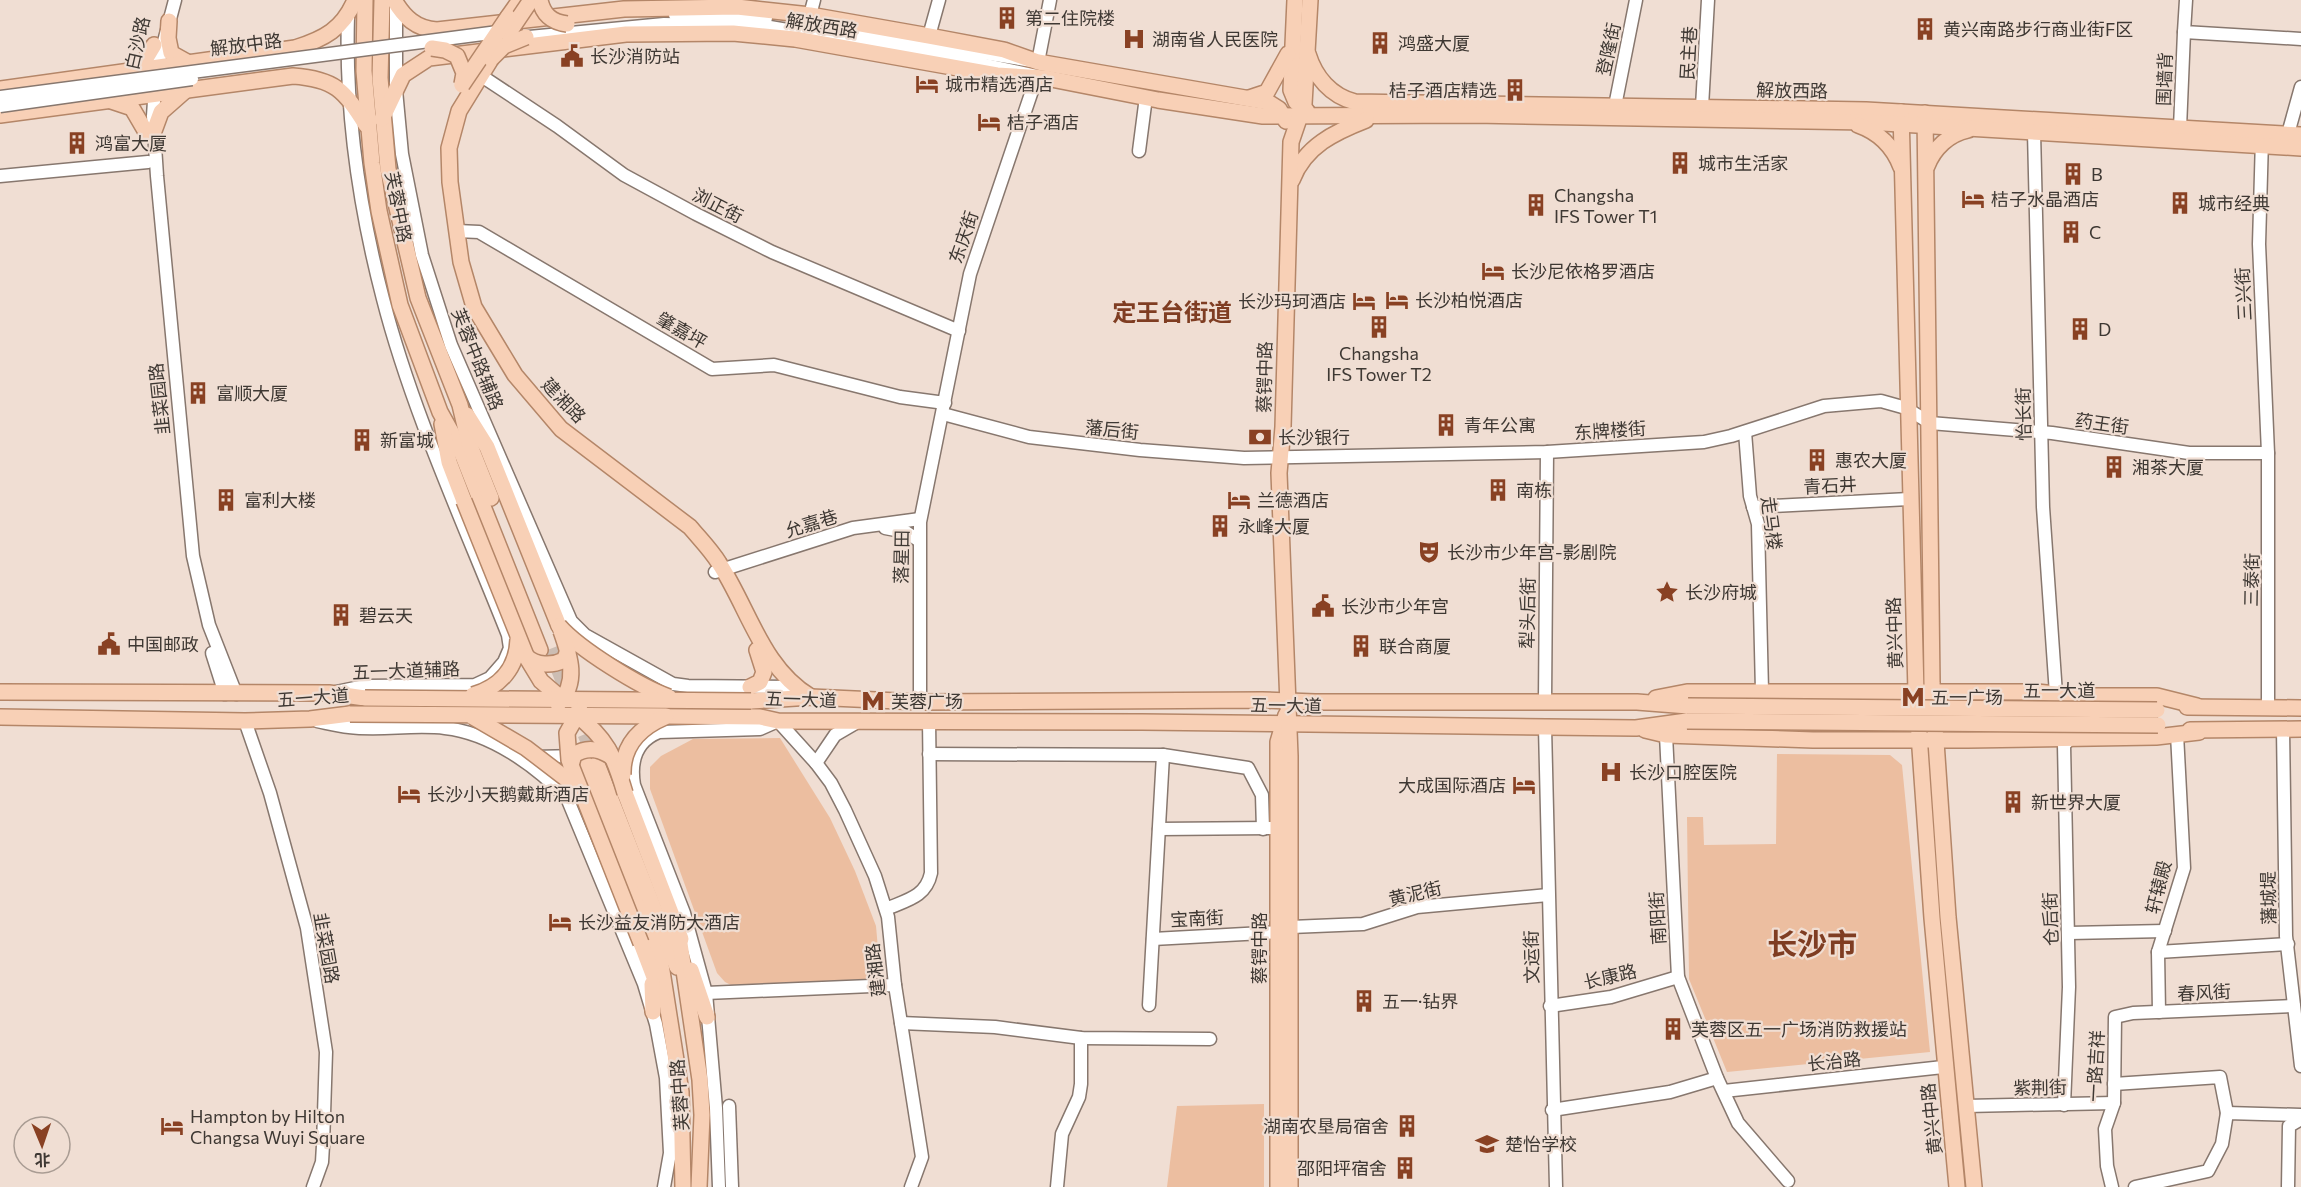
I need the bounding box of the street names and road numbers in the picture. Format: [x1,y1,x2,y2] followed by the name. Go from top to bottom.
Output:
[785,9,859,41] street label: 解放西路
[120,14,154,72] street label: 白沙路
[1592,20,1624,78] street label: 登隆街
[1676,25,1700,81] street label: 民主巷
[209,29,283,59] street label: 解放中路
[2152,52,2176,106] street label: 围墙背
[1756,78,1828,102] street label: 解放西路
[381,170,417,244] street label: 芙蓉中路
[689,183,747,227] street label: 浏正街
[944,208,982,266] street label: 东庆街
[2231,266,2255,322] street label: 三兴街
[448,305,508,413] street label: 芙蓉中路辅路
[653,307,711,353] street label: 肇嘉坪
[1252,341,1276,413] street label: 蔡锷中路
[144,362,174,436] street label: 韭菜园路
[537,373,591,427] street label: 建湘路
[2012,387,2034,441] street label: 怡长街
[2074,408,2130,438] street label: 药王街
[1084,415,1140,443] street label: 藩后街
[1573,417,1647,443] street label: 东牌楼街
[1802,473,1858,497] street label: 青石井
[1757,495,1787,551] street label: 走马楼
[782,505,840,541] street label: 允嘉巷
[890,530,912,584] street label: 落星田
[2240,553,2262,607] street label: 三泰街
[1515,577,1539,649] street label: 犁头后街
[1882,597,1906,669] street label: 黄兴中路
[352,657,460,683] street label: 五一大道辅路
[2023,679,2095,701] street label: 五一大道
[276,684,350,710] street label: 五一大道
[765,687,837,711] street label: 五一大道
[1250,693,1322,717] street label: 五一大道
[2141,858,2175,916] street label: 轩辕殿
[2257,871,2279,925] street label: 藩城堤
[1386,876,1444,910] street label: 黄泥街
[1645,890,1669,946] street label: 南阳街
[2038,892,2062,946] street label: 仓后街
[1169,906,1225,930] street label: 宝南街
[310,911,344,985] street label: 韭菜园路
[1248,912,1270,984] street label: 蔡锷中路
[1520,930,1542,984] street label: 文运街
[861,942,889,998] street label: 建湘路
[1581,959,1639,993] street label: 长康路
[2176,980,2232,1004] street label: 春风街
[2082,1029,2108,1103] street label: 一路吉祥
[1806,1047,1862,1075] street label: 长治路
[666,1058,692,1132] street label: 芙蓉中路
[2013,1076,2067,1098] street label: 紫荆街
[1916,1082,1946,1156] street label: 黄兴中路

